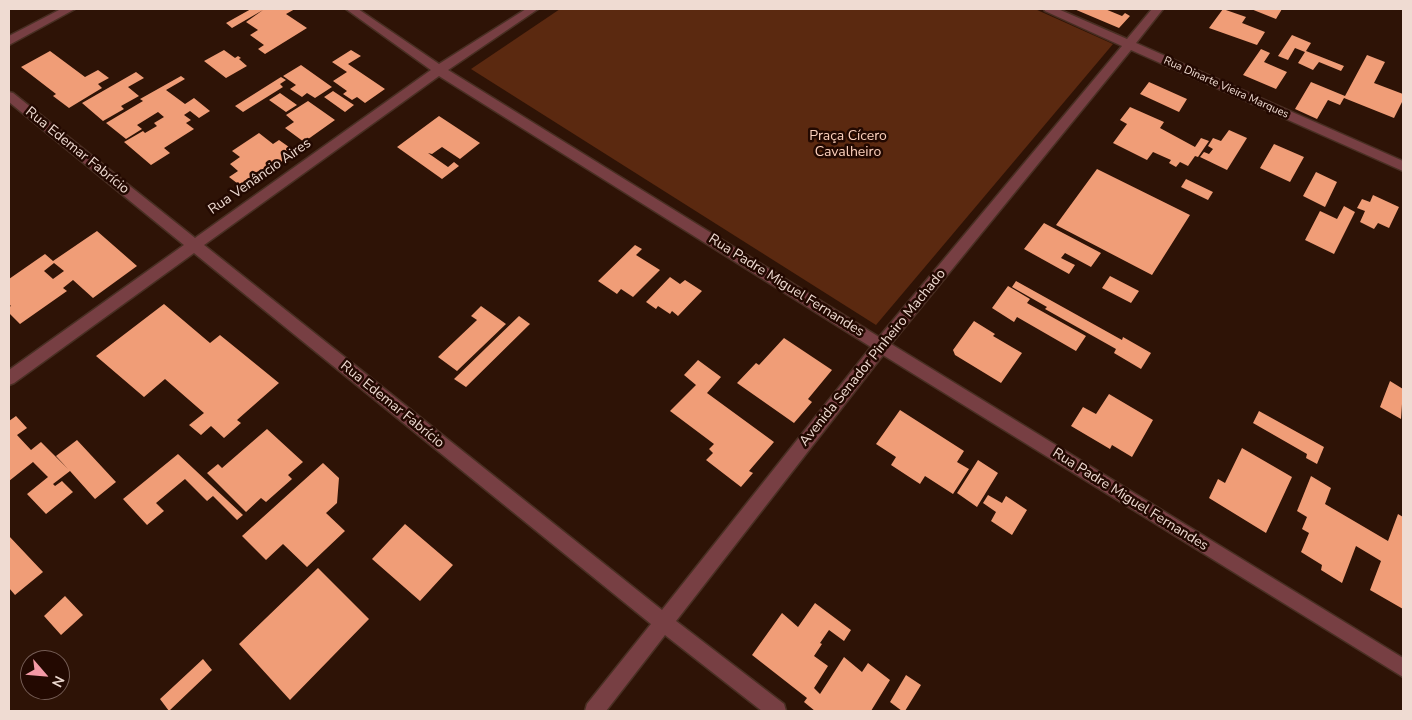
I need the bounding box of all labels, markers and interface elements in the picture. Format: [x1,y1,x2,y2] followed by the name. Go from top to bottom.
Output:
[1161,54,1291,122] street label: Rua Dinarte Vieira Marques
[22,104,132,198] street label: Rua Edemar Fabrício
[809,129,887,162] park label: Praça Cícero Cavalheiro
[205,135,315,219] street label: Rua Venâncio Aires
[705,231,867,341] street label: Rua Padre Miguel Fernandes
[796,266,950,450] street label: Avenida Senador Pinheiro Machado
[337,358,447,452] street label: Rua Edemar Fabrício
[1049,445,1211,555] street label: Rua Padre Miguel Fernandes
[20,650,70,700] north arrow
[47,673,69,691] text: N

